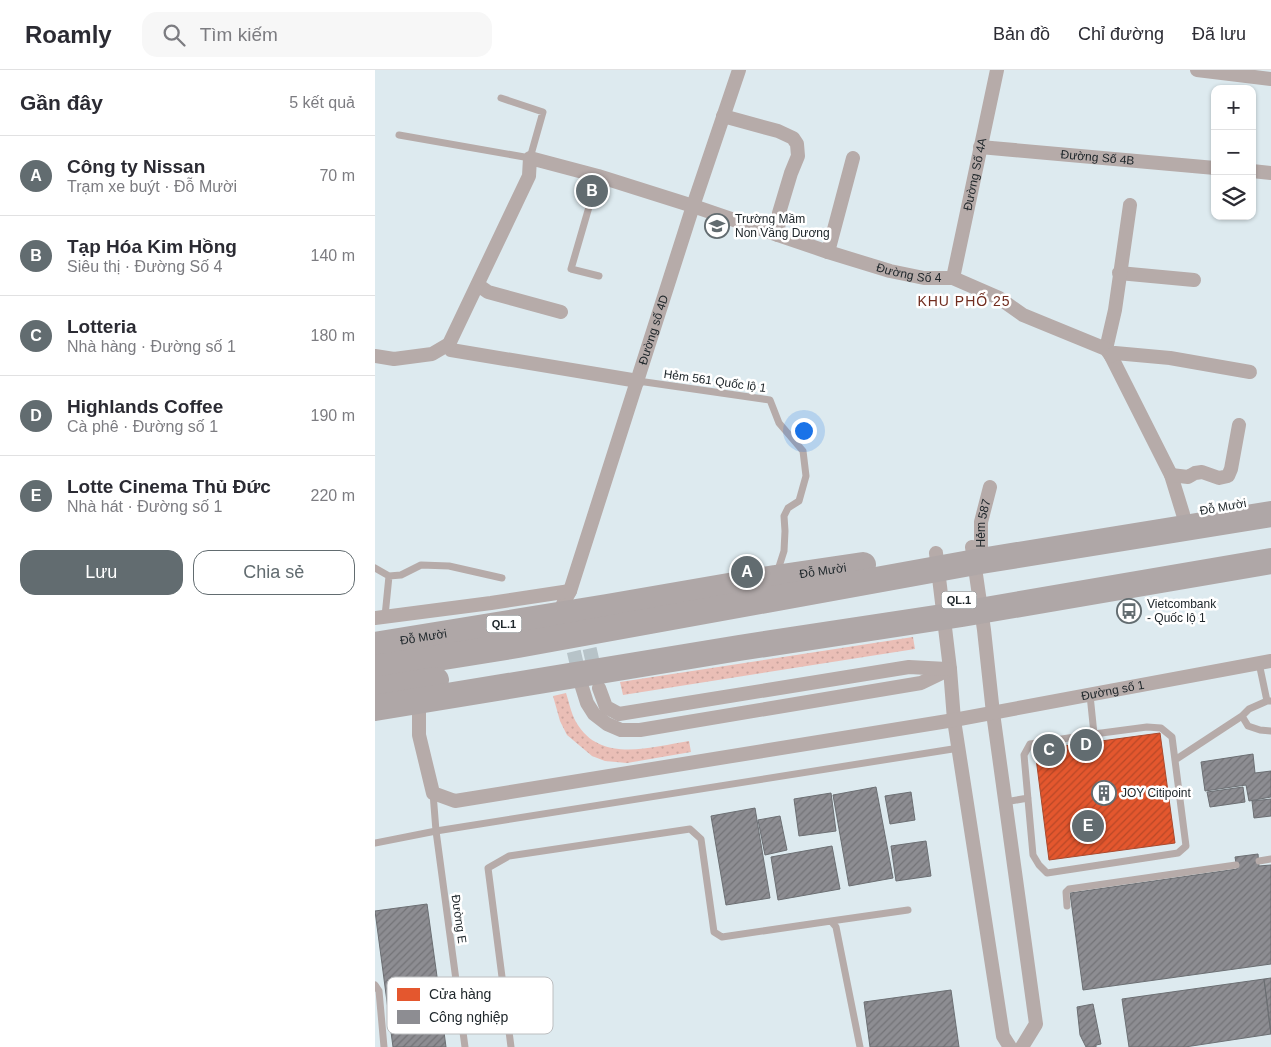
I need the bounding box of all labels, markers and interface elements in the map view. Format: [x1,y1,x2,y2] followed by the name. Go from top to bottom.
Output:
[142,12,492,57] search box
[25,21,112,48] text: Roamly
[160,21,188,49] icon: search
[200,24,278,45] text: Tìm kiếm
[993,24,1050,44] text: Bản đồ
[1078,24,1164,44] text: Chỉ đường
[1192,24,1246,44] text: Đã lưu
[1211,85,1256,220] map controls
[1211,85,1256,130] button: +
[20,91,103,114] text: Gần đây
[289,94,355,111] text: 5 kết quả
[1211,130,1256,175] button: −
[960,137,989,212] street label: Đường Số 4A
[1060,147,1135,168] street label: Đường Số 4B
[67,156,205,177] text: Công ty Nissan
[30,167,42,184] text: A
[319,167,355,184] text: 70 m
[576,172,608,210] pin: B
[1211,175,1256,220] button: layers
[67,178,237,195] text: Trạm xe buýt · Đỗ Mười
[735,212,830,240] place label: Trường Mầm Non Vầng Dương
[704,213,730,239] school or university icon: Trường Mầm Non Vầng Dương
[67,236,237,257] text: Tạp Hóa Kim Hồng
[30,247,42,264] text: B
[311,247,355,264] text: 140 m
[67,258,223,275] text: Siêu thị · Đường Số 4
[875,260,942,285] street label: Đường Số 4
[917,292,1011,309] district label: KHU PHỐ 25
[636,293,671,367] street label: Đường số 4D
[67,316,137,337] text: Lotteria
[30,327,42,344] text: C
[311,327,355,344] text: 180 m
[67,338,236,355] text: Nhà hàng · Đường số 1
[663,367,767,395] street label: Hẻm 561 Quốc lộ 1
[67,396,223,417] text: Highlands Coffee
[30,407,42,424] text: D
[311,407,355,424] text: 190 m
[67,418,218,435] text: Cà phê · Đường số 1
[791,418,817,444] your location
[67,476,271,497] text: Lotte Cinema Thủ Đức
[31,487,41,504] text: E
[311,487,355,504] text: 220 m
[1198,495,1247,518] street label: Đỗ Mười
[974,497,994,547] street label: Hẻm 587
[67,498,223,515] text: Nhà hát · Đường số 1
[20,550,183,595] button: Lưu
[193,550,355,595] button: Chia sẻ
[731,553,763,591] pin: A
[798,561,847,581] street label: Đỗ Mười
[941,592,977,608] road number: QL.1
[1147,597,1217,625] place label: Vietcombank - Quốc lộ 1
[1116,598,1142,624] bus stop icon: Vietcombank - Quốc lộ 1
[487,616,521,632] road number: QL.1
[399,626,448,648] street label: Đỗ Mười
[1080,678,1146,703] street label: Đường số 1
[1070,726,1102,764] pin: D
[1033,731,1065,769] pin: C
[1091,780,1117,806] building icon: JOY Citipoint
[1121,786,1191,800] place label: JOY Citipoint
[1072,807,1104,845] pin: E
[449,894,469,944] street label: Đường E
[387,977,553,1034] legend
[429,986,491,1002] text: Cửa hàng
[429,1009,509,1025] text: Công nghiệp

